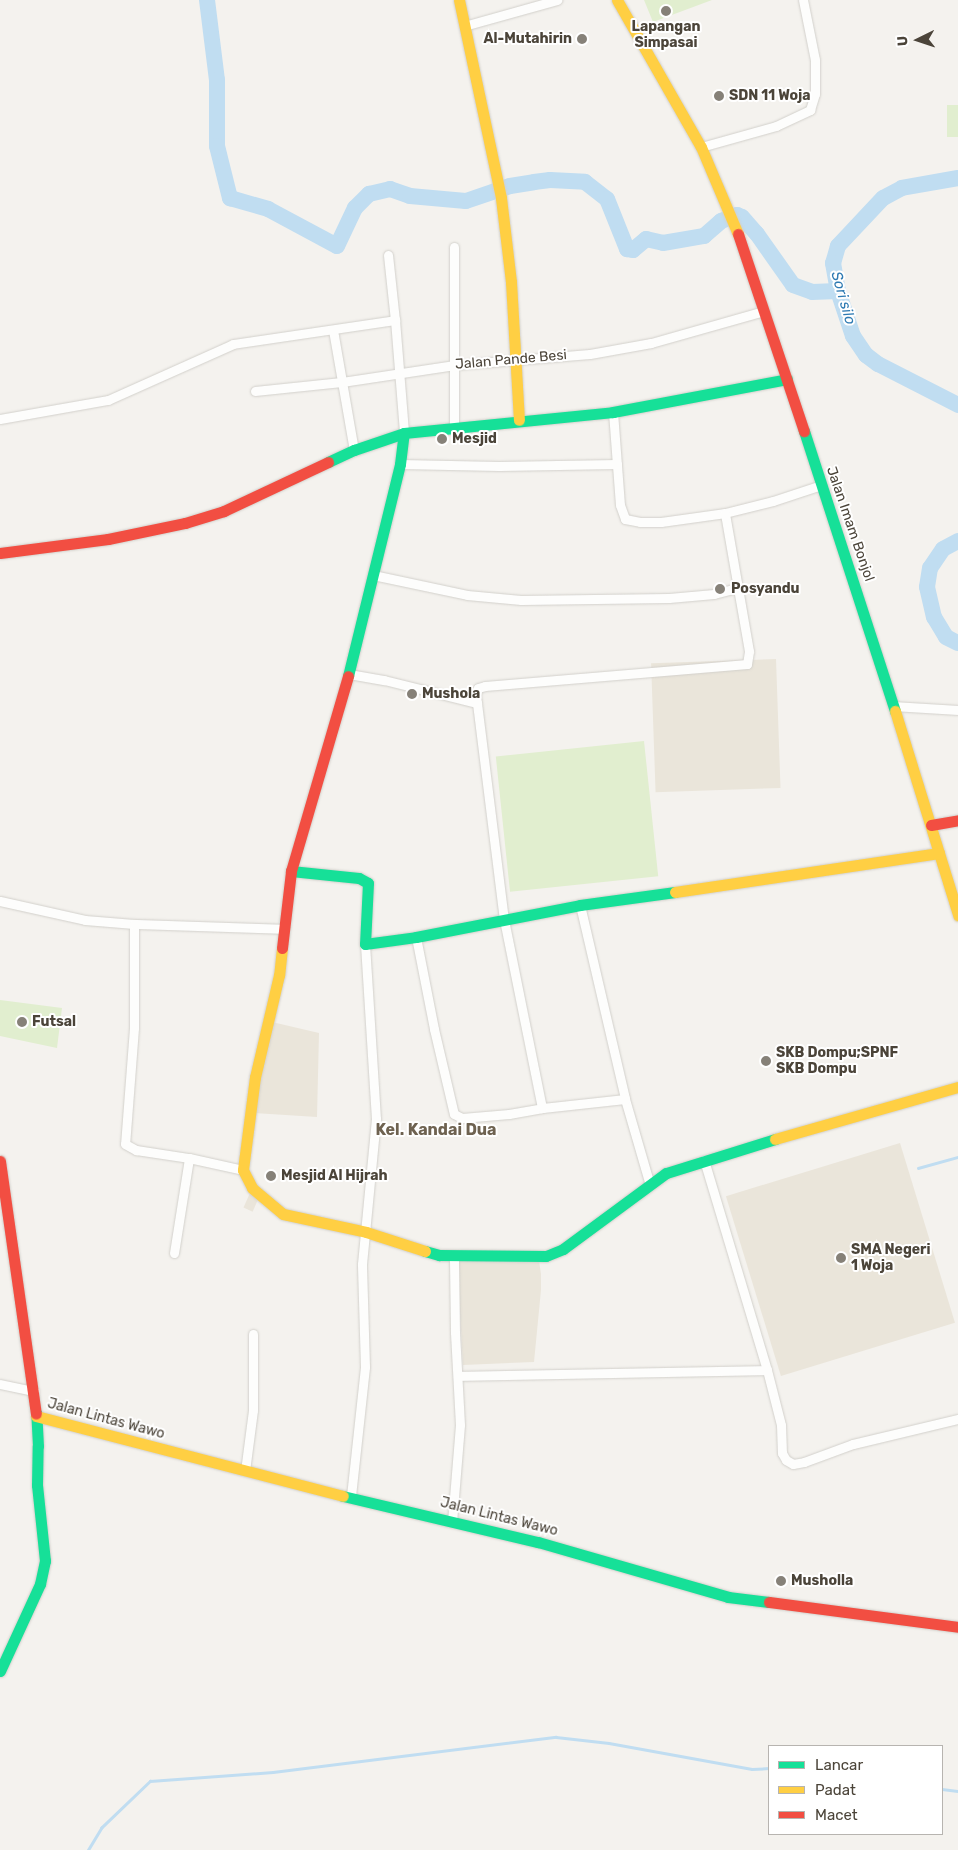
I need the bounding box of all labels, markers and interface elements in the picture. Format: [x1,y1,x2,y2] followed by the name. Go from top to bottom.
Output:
[660,5,672,17] marker: Lapangan Simpasai
[893,15,943,65] north arrow
[632,19,700,52] place label: Lapangan Simpasai
[484,31,572,47] place label: Al-Mutahirin
[576,33,588,45] marker: Al-Mutahirin
[894,35,911,47] text: U
[729,88,811,104] place label: SDN 11 Woja
[713,90,725,102] marker: SDN 11 Woja
[827,269,859,327] water label: Sori silo
[454,347,568,373] street label: Jalan Pande Besi
[452,431,497,447] place label: Mesjid
[436,433,448,445] marker: Mesjid
[822,464,878,584] street label: Jalan Imam Bonjol
[731,581,799,597] place label: Posyandu
[713,582,727,596] marker: Posyandu
[422,686,480,702] place label: Mushola
[406,688,418,700] marker: Mushola
[32,1014,76,1030] place label: Futsal
[16,1016,28,1028] marker: Futsal
[776,1045,898,1078] place label: SKB Dompu;SPNF SKB Dompu
[760,1055,772,1067] marker: SKB Dompu;SPNF SKB Dompu
[375,1120,497,1140] district label: Kel. Kandai Dua
[281,1168,388,1184] place label: Mesjid Al Hijrah
[265,1170,277,1182] marker: Mesjid Al Hijrah
[851,1242,931,1274] place label: SMA Negeri 1 Woja
[835,1252,847,1264] marker: SMA Negeri 1 Woja
[46,1395,166,1443] street label: Jalan Lintas Wawo
[438,1494,560,1540] street label: Jalan Lintas Wawo
[791,1573,853,1589] place label: Musholla
[775,1575,787,1587] marker: Musholla
[768,1745,943,1835] legend
[815,1756,863,1774] text: Lancar
[815,1781,856,1799] text: Padat
[815,1806,858,1824] text: Macet

